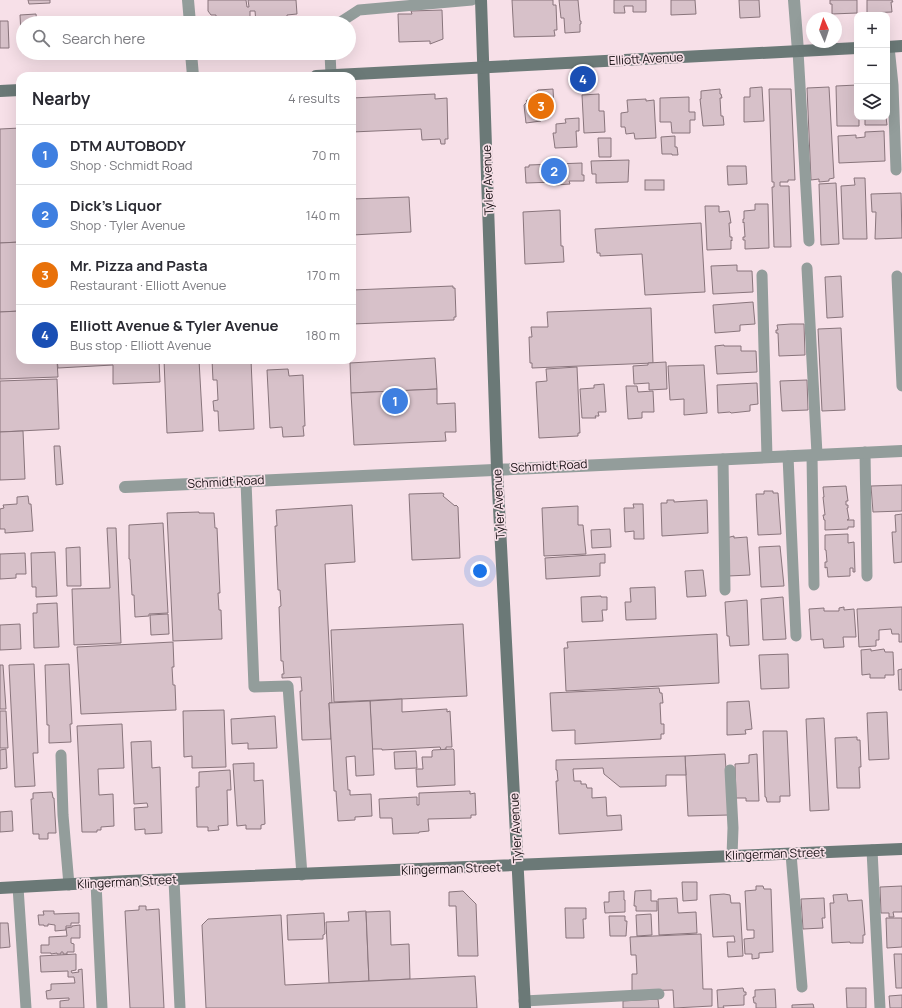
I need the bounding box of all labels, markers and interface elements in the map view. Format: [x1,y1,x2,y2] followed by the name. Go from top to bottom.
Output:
[806,12,842,48] north arrow
[854,12,890,120] map controls
[854,12,890,48] button: +
[16,16,356,60] search box
[30,27,52,49] icon: search
[62,28,145,49] text: Search here
[608,48,684,69] street label: Elliott Avenue
[854,48,890,84] button: −
[570,64,596,94] pin: 4
[854,84,890,120] button: layers
[32,87,90,110] text: Nearby
[288,89,340,107] text: 4 results
[528,91,554,121] pin: 3
[70,135,186,156] text: DTM AUTOBODY
[478,145,497,215] street label: Tyler Avenue
[42,146,48,164] text: 1
[312,146,340,164] text: 70 m
[70,156,193,174] text: Shop · Schmidt Road
[541,156,567,186] pin: 2
[70,195,162,216] text: Dick's Liquor
[41,206,49,224] text: 2
[306,206,340,224] text: 140 m
[70,216,185,234] text: Shop · Tyler Avenue
[70,255,208,276] text: Mr. Pizza and Pasta
[41,266,49,284] text: 3
[307,266,340,284] text: 170 m
[70,276,226,294] text: Restaurant · Elliott Avenue
[70,315,279,336] text: Elliott Avenue & Tyler Avenue
[41,326,49,344] text: 4
[306,326,340,344] text: 180 m
[70,336,211,354] text: Bus stop · Elliott Avenue
[382,386,408,416] pin: 1
[510,455,588,476] street label: Schmidt Road
[488,468,509,540] street label: Tyler Avenue
[187,471,265,492] street label: Schmidt Road
[470,561,490,581] your location
[505,792,526,864] street label: Tyler Avenue
[725,843,825,864] street label: Klingerman Street
[401,858,501,879] street label: Klingerman Street
[77,870,177,893] street label: Klingerman Street

